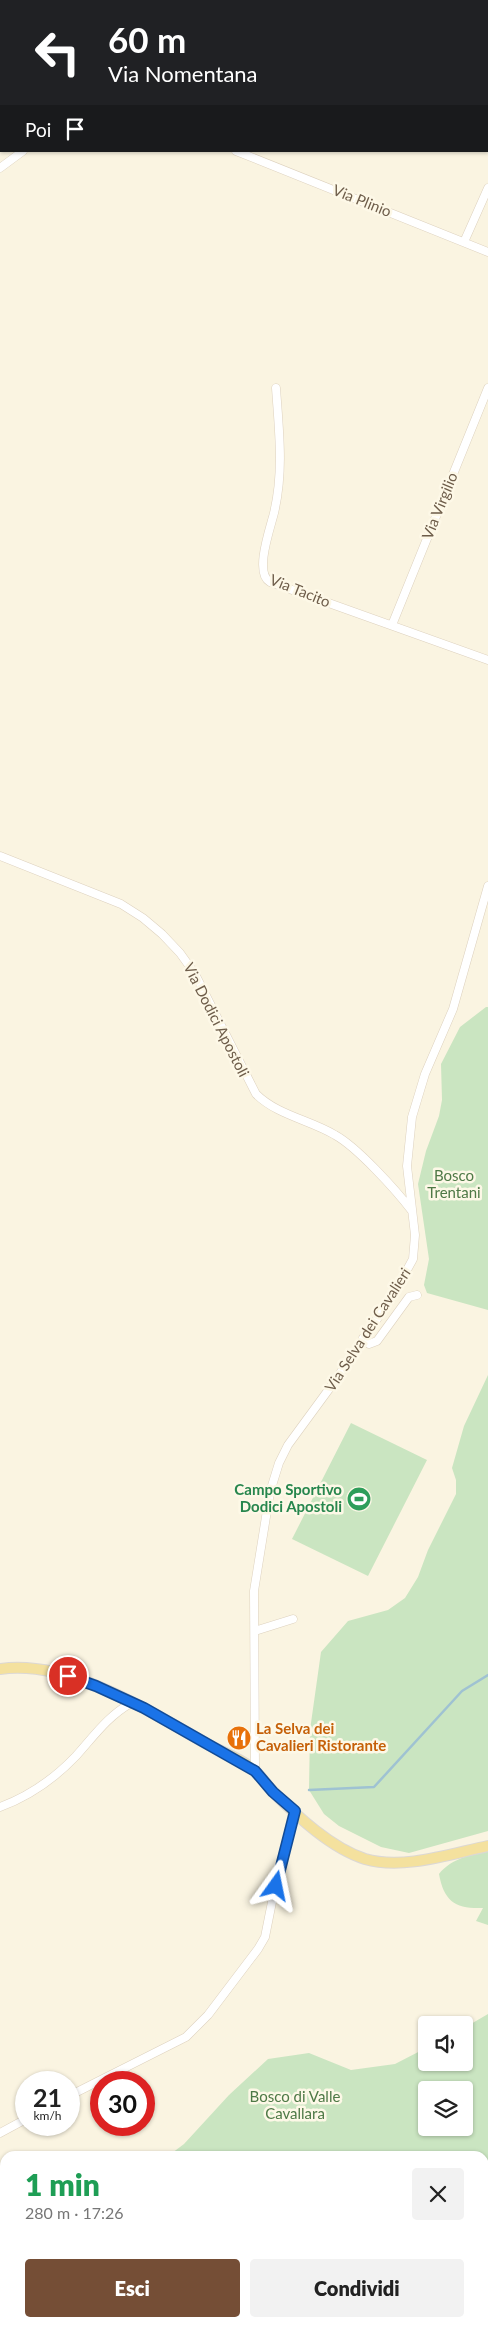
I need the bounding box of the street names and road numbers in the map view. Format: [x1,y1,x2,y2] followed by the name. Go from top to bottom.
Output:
[330,180,394,220] street label: Via Plinio
[418,470,461,542] street label: Via Virgilio
[267,570,333,610] street label: Via Tacito
[180,960,253,1080] street label: Via Dodici Apostoli
[320,1264,414,1395] street label: Via Selva dei Cavalieri

